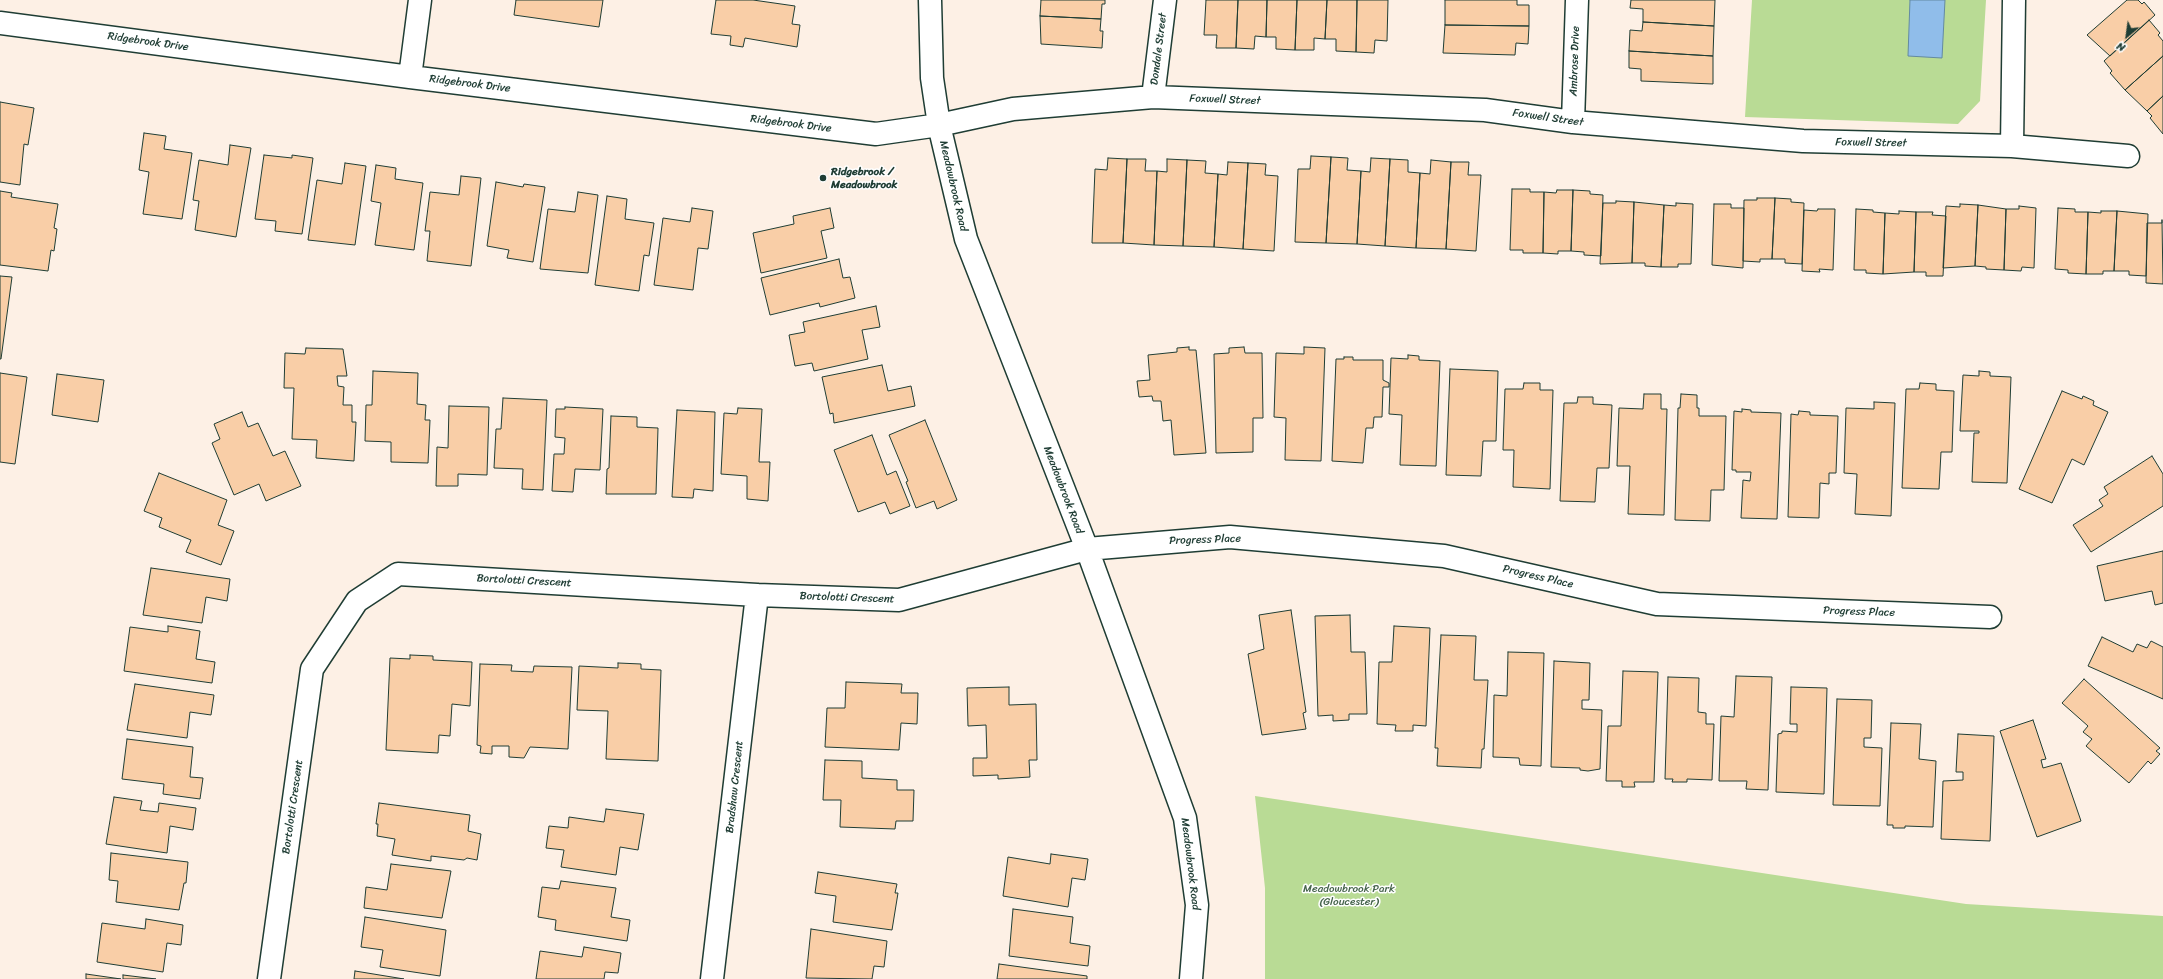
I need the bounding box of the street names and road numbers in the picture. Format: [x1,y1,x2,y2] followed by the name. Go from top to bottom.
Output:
[1148,12,1170,86] street label: Dondale Street
[1567,26,1583,96] street label: Ambrose Drive
[107,30,189,54] street label: Ridgebrook Drive
[429,72,511,96] street label: Ridgebrook Drive
[1189,92,1261,108] street label: Foxwell Street
[1512,106,1584,130] street label: Foxwell Street
[750,112,832,136] street label: Ridgebrook Drive
[1835,136,1907,150] street label: Foxwell Street
[936,139,970,233] street label: Meadowbrook Road
[1040,444,1086,536] street label: Meadowbrook Road
[1169,532,1241,548] street label: Progress Place
[1501,562,1575,592] street label: Progress Place
[476,572,572,590] street label: Bortolotti Crescent
[799,590,895,606] street label: Bortolotti Crescent
[1823,604,1895,620] street label: Progress Place
[724,740,746,834] street label: Bradshaw Crescent
[280,759,306,855] street label: Bortolotti Crescent
[1178,817,1202,911] street label: Meadowbrook Road

